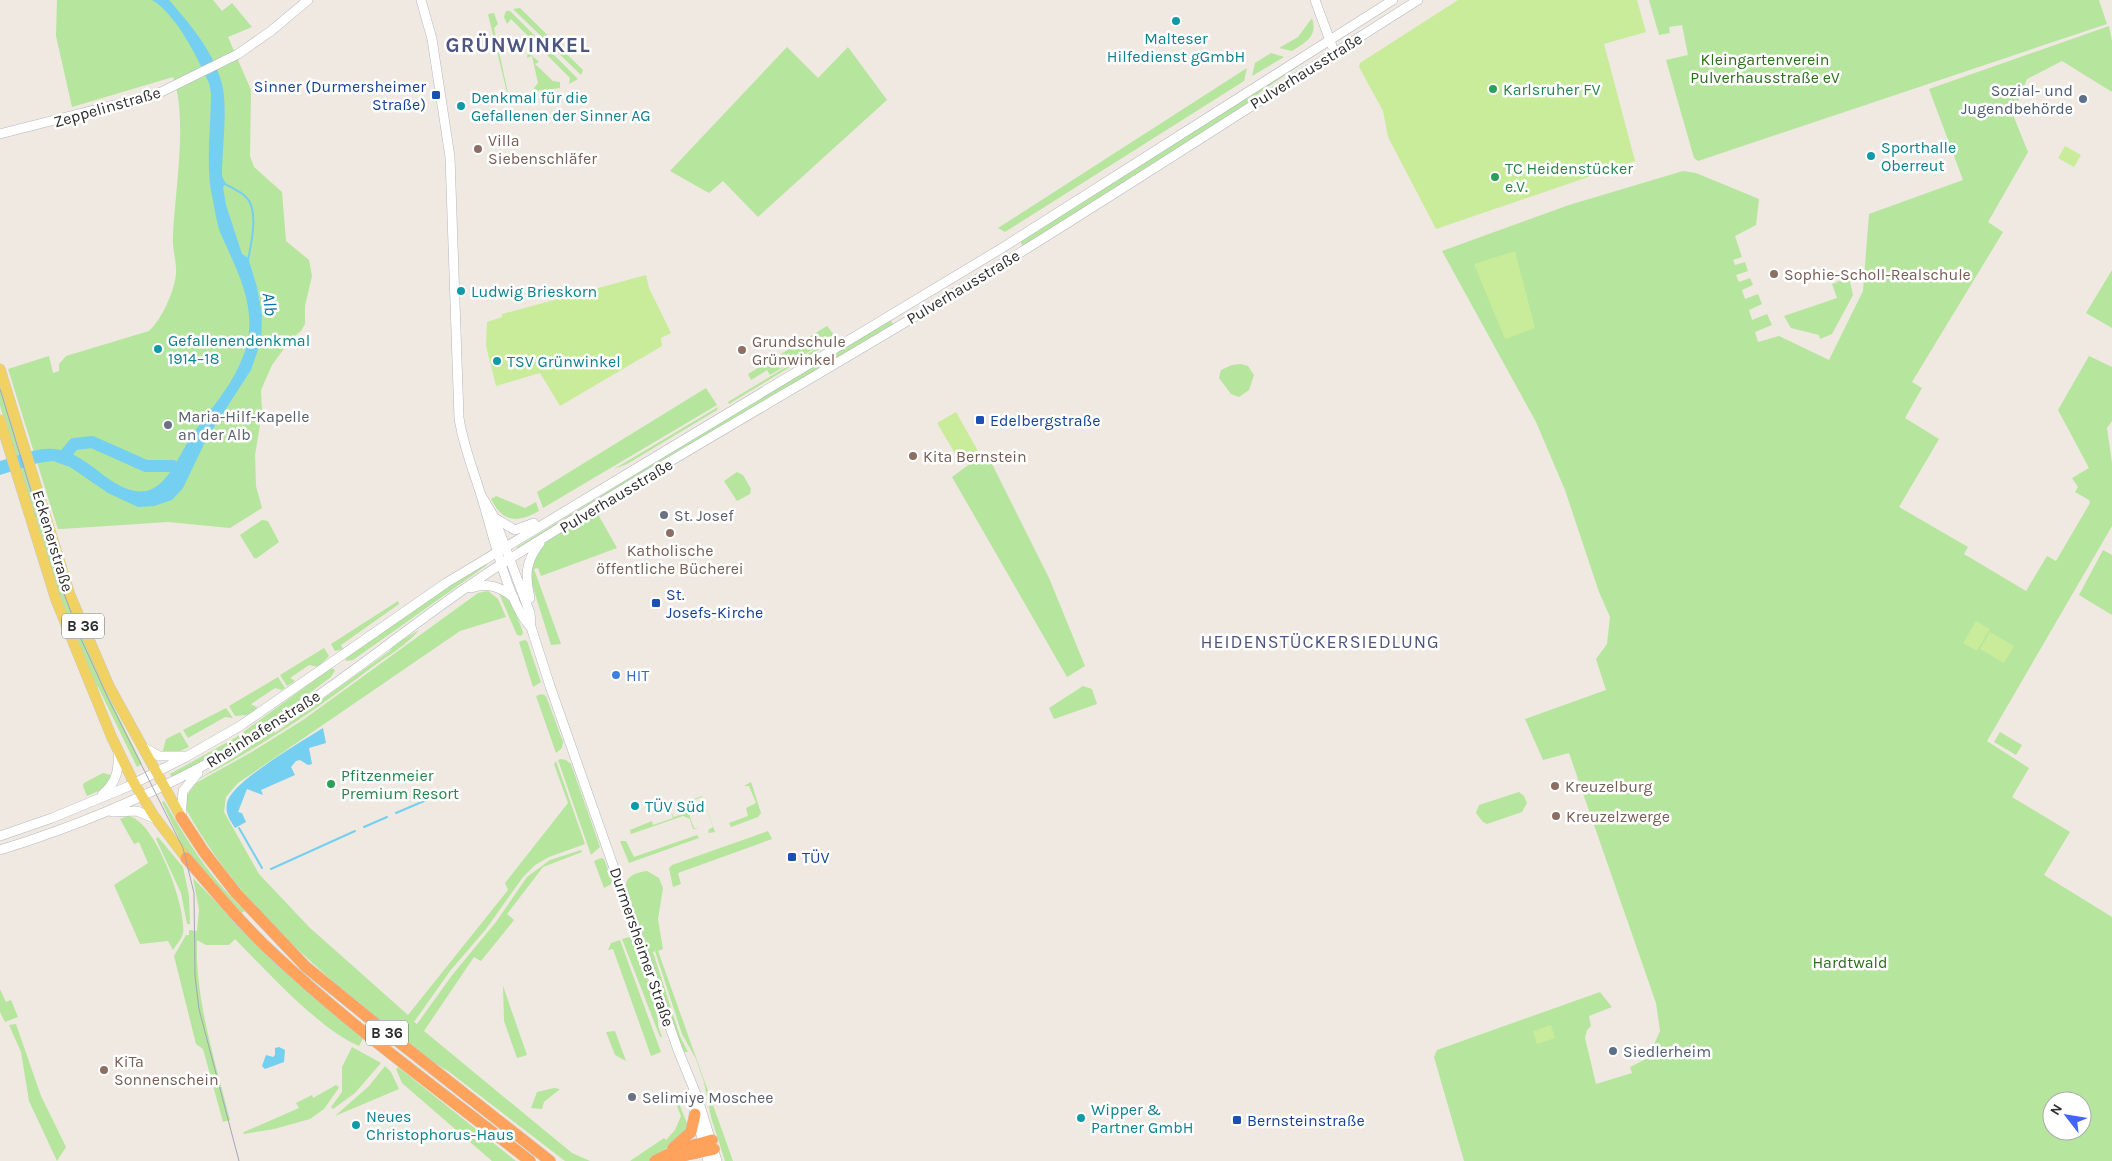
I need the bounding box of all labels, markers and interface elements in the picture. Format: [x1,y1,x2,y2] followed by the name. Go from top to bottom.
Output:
[1170,15,1182,27] marker: Malteser Hilfedienst gGmbH
[1107,29,1245,66] place label: Malteser Hilfedienst gGmbH
[1246,29,1366,113] street label: Pulverhausstraße
[445,33,591,57] district label: GRÜNWINKEL
[1690,50,1840,87] park label: Kleingartenverein Pulverhausstraße eV
[254,77,426,114] place label: Sinner (Durmersheimer Straße)
[1503,80,1601,99] place label: Karlsruher FV
[1961,81,2073,118] place label: Sozial- und Jugendbehörde
[51,83,163,131] street label: Zeppelinstraße
[1487,83,1499,95] marker: Karlsruher FV
[471,88,651,125] place label: Denkmal für die Gefallenen der Sinner AG
[430,89,442,101] marker: Sinner (Durmersheimer Straße)
[2077,93,2089,105] marker: Sozial- und Jugendbehörde
[455,100,467,112] marker: Denkmal für die Gefallenen der Sinner AG
[488,131,597,168] place label: Villa Siebenschläfer
[1881,138,1956,175] place label: Sporthalle Oberreut
[472,143,484,155] marker: Villa Siebenschläfer
[1865,150,1877,162] marker: Sporthalle Oberreut
[1505,159,1633,196] place label: TC Heidenstücker e.V.
[1489,171,1501,183] marker: TC Heidenstücker e.V.
[903,246,1023,328] street label: Pulverhausstraße
[1784,265,1971,284] place label: Sophie-Scholl-Realschule
[1768,268,1780,280] marker: Sophie-Scholl-Realschule
[471,282,597,301] place label: Ludwig Brieskorn
[455,285,467,297] marker: Ludwig Brieskorn
[258,291,282,317] water label: Alb
[168,331,310,368] place label: Gefallenendenkmal 1914–18
[752,332,846,369] place label: Grundschule Grünwinkel
[152,343,164,355] marker: Gefallenendenkmal 1914–18
[736,344,748,356] marker: Grundschule Grünwinkel
[507,352,621,371] place label: TSV Grünwinkel
[491,355,503,367] marker: TSV Grünwinkel
[178,407,310,444] place label: Maria-Hilf-Kapelle an der Alb
[990,411,1100,430] place label: Edelbergstraße
[974,414,986,426] marker: Edelbergstraße
[162,419,174,431] marker: Maria-Hilf-Kapelle an der Alb
[923,447,1027,466] place label: Kita Bernstein
[907,450,919,462] marker: Kita Bernstein
[556,455,676,537] street label: Pulverhausstraße
[29,488,77,594] street label: Eckenerstraße
[674,506,734,525] place label: St. Josef
[658,509,670,521] marker: St. Josef
[664,527,676,539] marker: Katholische öffentliche Bücherei
[596,541,744,578] place label: Katholische öffentliche Bücherei
[666,585,763,622] place label: St. Josefs-Kirche
[650,597,662,609] marker: St. Josefs-Kirche
[62,614,104,638] road number: B 36
[1200,631,1440,653] district label: HEIDENSTÜCKERSIEDLUNG
[626,666,649,685] place label: HIT
[610,669,622,681] marker: HIT
[202,686,324,772] street label: Rheinhafenstraße
[341,766,459,803] place label: Pfitzenmeier Premium Resort
[1565,777,1652,796] place label: Kreuzelburg
[325,778,337,790] marker: Pfitzenmeier Premium Resort
[1549,780,1561,792] marker: Kreuzelburg
[645,797,705,816] place label: TÜV Süd
[629,800,641,812] marker: TÜV Süd
[1566,807,1670,826] place label: Kreuzelzwerge
[1550,810,1562,822] marker: Kreuzelzwerge
[802,848,829,867] place label: TÜV
[786,851,798,863] marker: TÜV
[606,865,678,1029] street label: Durmersheimer Straße
[1812,953,1888,972] park label: Hardtwald
[366,1020,408,1046] road number: B 36
[1623,1042,1711,1061] place label: Siedlerheim
[1607,1045,1619,1057] marker: Siedlerheim
[114,1052,219,1089] place label: KiTa Sonnenschein
[98,1064,110,1076] marker: KiTa Sonnenschein
[642,1088,773,1107] place label: Selimiye Moschee
[626,1091,638,1103] marker: Selimiye Moschee
[2042,1091,2092,1141] north arrow
[1091,1100,1193,1137] place label: Wipper & Partner GmbH
[2046,1101,2066,1118] text: N
[366,1107,514,1144] place label: Neues Christophorus-Haus
[1247,1111,1365,1130] place label: Bernsteinstraße
[1075,1112,1087,1124] marker: Wipper & Partner GmbH
[1231,1114,1243,1126] marker: Bernsteinstraße
[350,1119,362,1131] marker: Neues Christophorus-Haus

